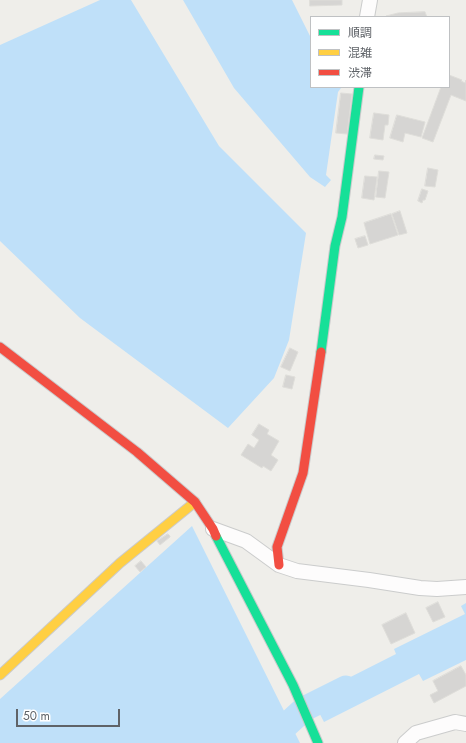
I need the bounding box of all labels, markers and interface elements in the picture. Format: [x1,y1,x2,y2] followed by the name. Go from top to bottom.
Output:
[310,16,450,88] legend
[348,24,372,42] text: 順調
[348,44,372,62] text: 混雑
[348,64,372,82] text: 渋滞
[18,701,122,727] scale bar
[23,707,50,725] text: 50 m

